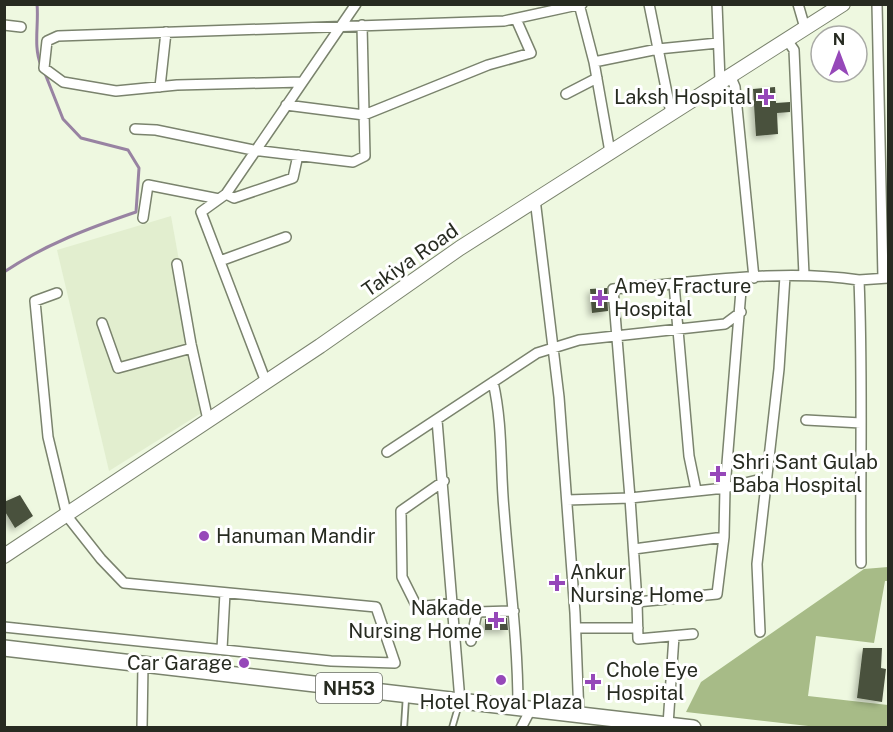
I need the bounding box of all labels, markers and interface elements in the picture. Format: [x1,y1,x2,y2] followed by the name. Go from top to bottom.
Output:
[809,24,869,84] north arrow
[833,30,845,49] text: N
[614,85,752,109] place label: Laksh Hospital
[757,88,775,106] marker: Laksh Hospital
[357,218,463,302] street label: Takiya Road
[614,274,751,321] place label: Amey Fracture Hospital
[591,289,609,307] marker: Amey Fracture Hospital
[732,450,878,497] place label: Shri Sant Gulab Baba Hospital
[709,465,727,483] marker: Shri Sant Gulab Baba Hospital
[216,524,376,548] place label: Hanuman Mandir
[197,529,211,543] marker: Hanuman Mandir
[570,560,704,607] place label: Ankur Nursing Home
[548,574,566,592] marker: Ankur Nursing Home
[348,596,482,643] place label: Nakade Nursing Home
[487,611,505,629] marker: Nakade Nursing Home
[127,651,232,675] place label: Car Garage
[237,656,251,670] marker: Car Garage
[606,658,698,705] place label: Chole Eye Hospital
[316,673,382,703] road number: NH53
[494,673,508,687] marker: Hotel Royal Plaza
[584,673,602,691] marker: Chole Eye Hospital
[419,690,583,714] place label: Hotel Royal Plaza

